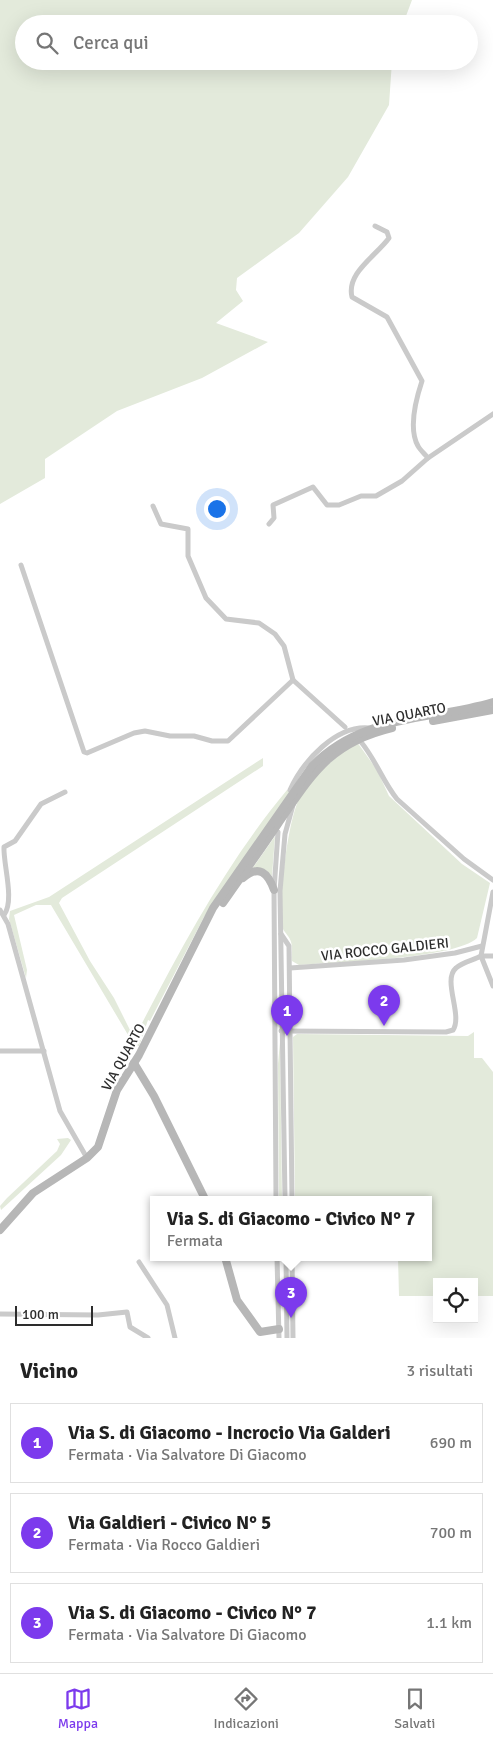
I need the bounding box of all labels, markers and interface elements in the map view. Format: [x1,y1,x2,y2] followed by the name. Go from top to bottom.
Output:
[15,15,478,70] search box
[33,29,61,57] icon: search
[73,31,149,55] text: Cerca qui
[204,496,230,522] your location
[371,699,447,730] street label: VIA QUARTO
[320,934,450,965] street label: VIA ROCCO GALDIERI
[368,985,400,1026] pin: 2
[271,995,303,1036] pin: 1
[98,1021,149,1094] street label: VIA QUARTO
[150,1196,432,1261] popup
[167,1207,415,1231] text: Via S. di Giacomo - Civico N° 7
[167,1231,223,1251] text: Fermata
[275,1277,307,1318] pin: 3
[433,1278,478,1323] map controls
[433,1278,478,1323] button: locate
[15,1303,92,1326] scale bar
[22,1306,59,1323] text: 100 m
[20,1358,78,1384] text: Vicino
[407,1361,473,1381] text: 3 risultati
[68,1421,391,1445] text: Via S. di Giacomo - Incrocio Via Galderi
[33,1433,41,1453] text: 1
[430,1433,472,1453] text: 690 m
[68,1445,307,1465] text: Fermata · Via Salvatore Di Giacomo
[68,1511,271,1535] text: Via Galdieri - Civico N° 5
[33,1523,41,1543] text: 2
[430,1523,472,1543] text: 700 m
[68,1535,260,1555] text: Fermata · Via Rocco Galdieri
[68,1601,316,1625] text: Via S. di Giacomo - Civico N° 7
[33,1613,41,1633] text: 3
[426,1613,472,1633] text: 1.1 km
[68,1625,307,1645] text: Fermata · Via Salvatore Di Giacomo
[58,1685,98,1732] tab: Mappa
[214,1685,279,1732] tab: Indicazioni
[394,1685,435,1732] tab: Salvati

